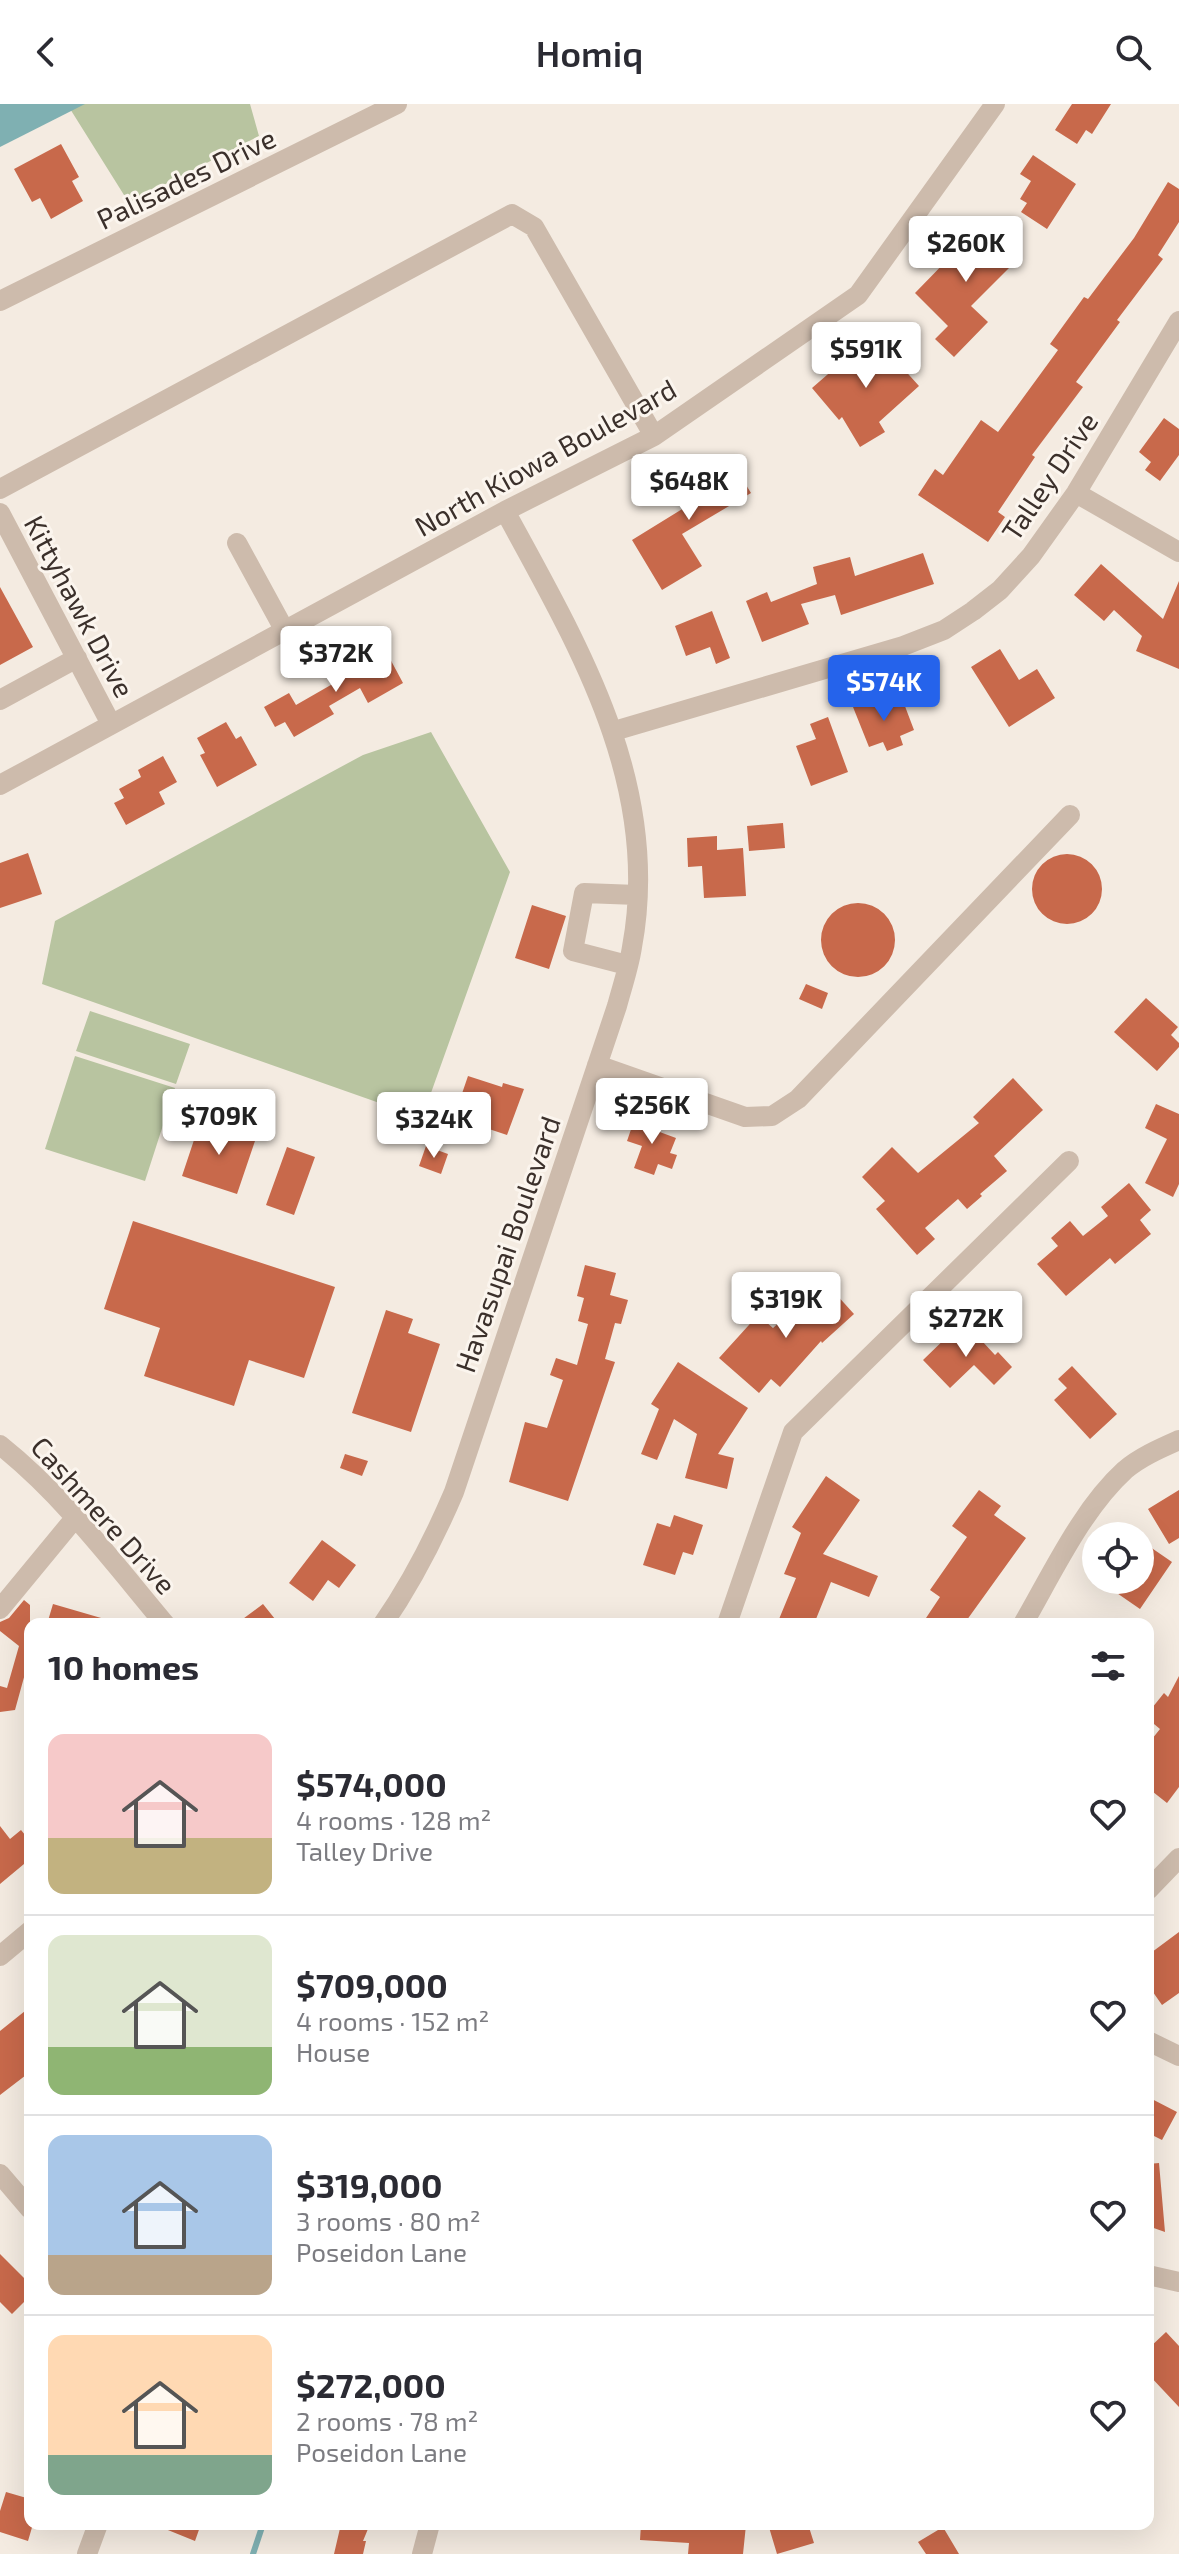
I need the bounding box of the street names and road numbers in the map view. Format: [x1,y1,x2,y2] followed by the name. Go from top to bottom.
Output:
[91,120,281,236] street label: Palisades Drive
[408,371,682,543] street label: North Kiowa Boulevard
[994,405,1104,547] street label: Talley Drive
[18,509,142,703] street label: Kittyhawk Drive
[447,1111,567,1377] street label: Havasupai Boulevard
[24,1429,184,1601] street label: Cashmere Drive

